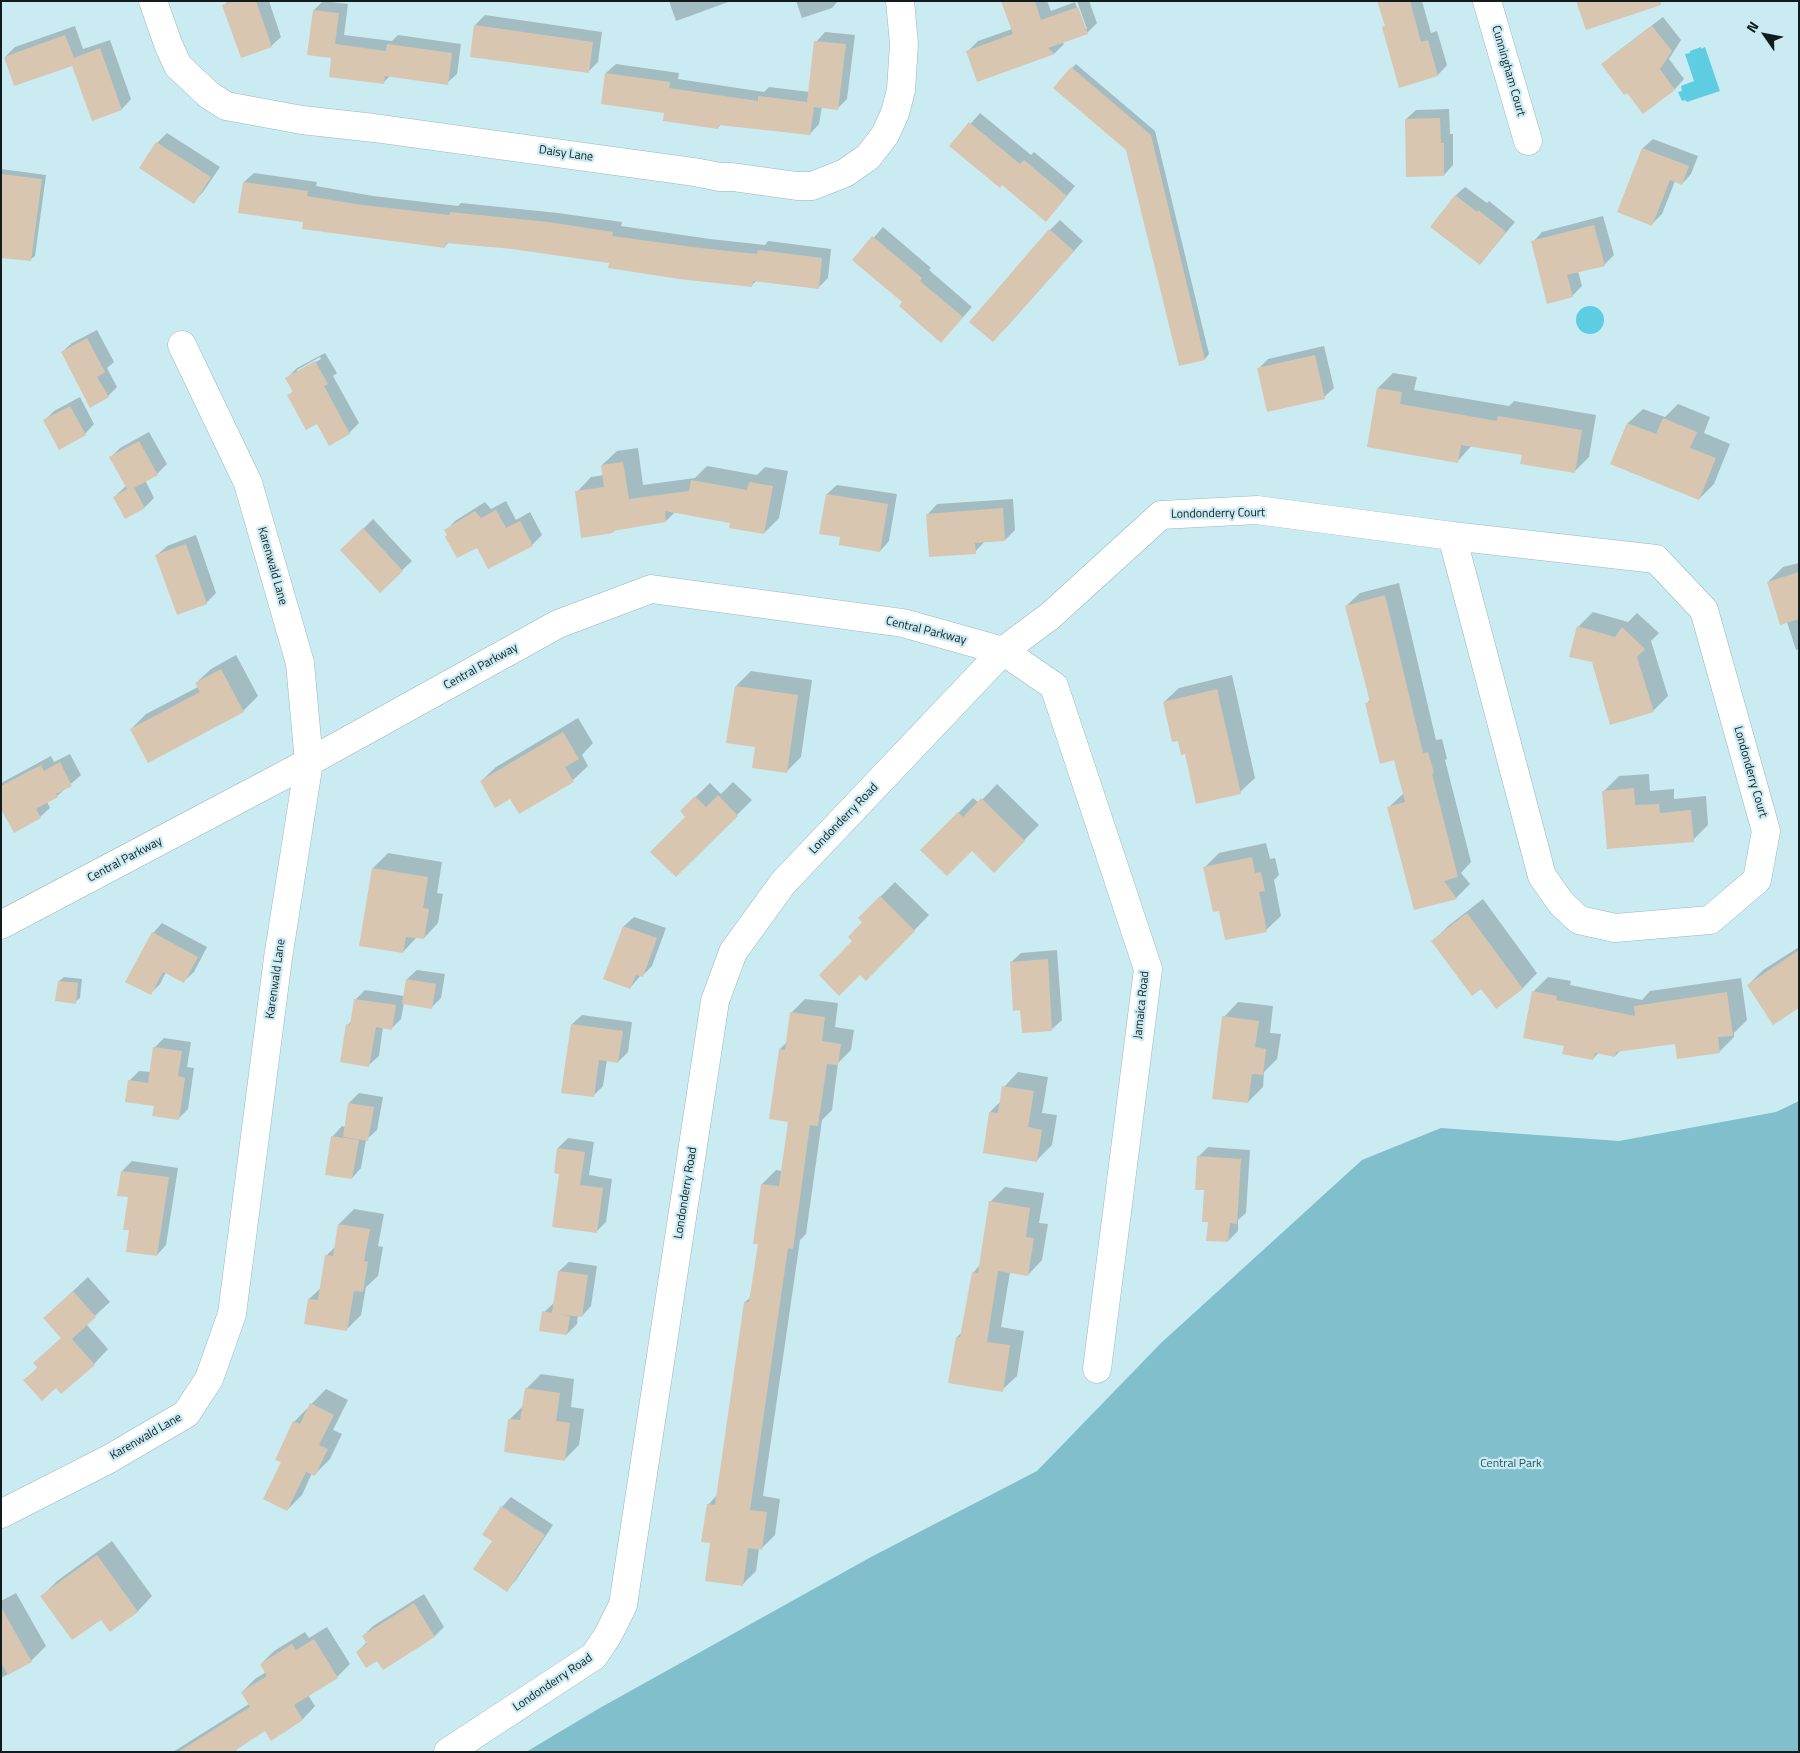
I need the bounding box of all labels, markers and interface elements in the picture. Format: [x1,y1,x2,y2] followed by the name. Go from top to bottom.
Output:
[1740,10,1790,60] north arrow
[1741,17,1763,36] text: N
[1488,24,1528,118] street label: Cunningham Court
[538,143,594,165] street label: Daisy Lane
[1171,506,1265,522] street label: Londonderry Court
[254,525,290,607] street label: Karenwald Lane
[884,614,968,648] street label: Central Parkway
[441,641,521,693] street label: Central Parkway
[1730,725,1770,819] street label: Londonderry Court
[807,781,881,857] street label: Londonderry Road
[85,834,165,886] street label: Central Parkway
[263,938,289,1020] street label: Karenwald Lane
[1131,970,1153,1040] street label: Jamaica Road
[672,1146,700,1240] street label: Londonderry Road
[108,1411,184,1463] street label: Karenwald Lane
[1480,1457,1542,1471] park label: Central Park
[511,1651,595,1715] street label: Londonderry Road

